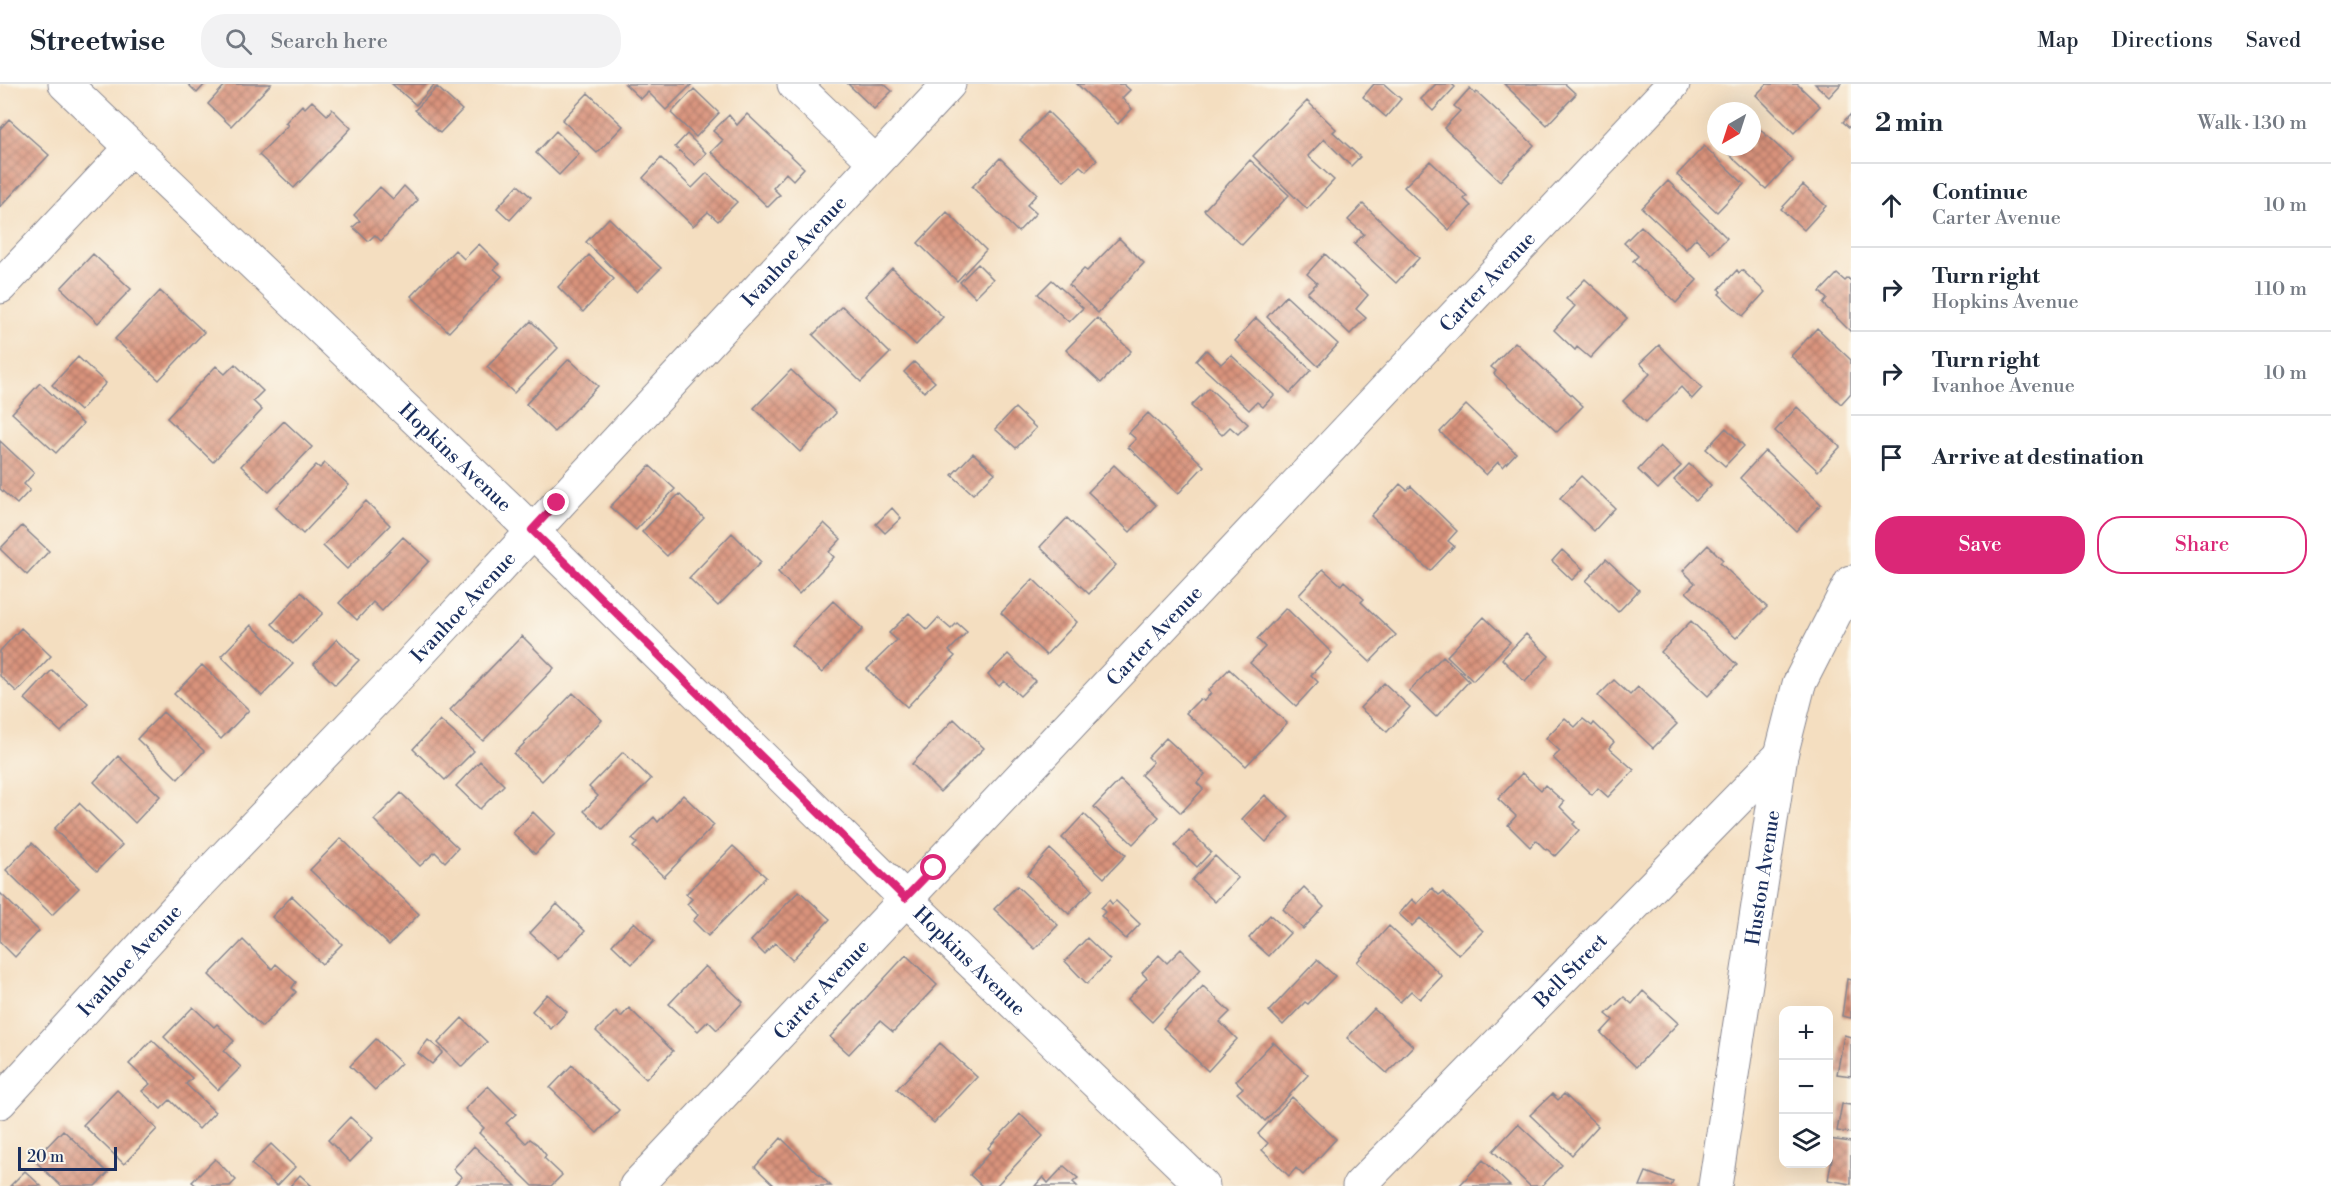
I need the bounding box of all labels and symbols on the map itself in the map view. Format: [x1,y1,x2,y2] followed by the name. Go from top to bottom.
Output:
[1707,102,1761,156] north arrow
[737,191,853,313] street label: Ivanhoe Avenue
[1435,227,1541,338] street label: Carter Avenue
[393,398,516,518] street label: Hopkins Avenue
[543,489,569,515] route end
[406,547,522,669] street label: Ivanhoe Avenue
[1102,581,1208,692] street label: Carter Avenue
[1741,808,1786,947] street label: Huston Avenue
[920,854,946,880] route start
[73,900,188,1022] street label: Ivanhoe Avenue
[907,902,1030,1022] street label: Hopkins Avenue
[1529,929,1613,1014] street label: Bell Street
[769,935,875,1046] street label: Carter Avenue
[18,1144,117,1172] scale bar

